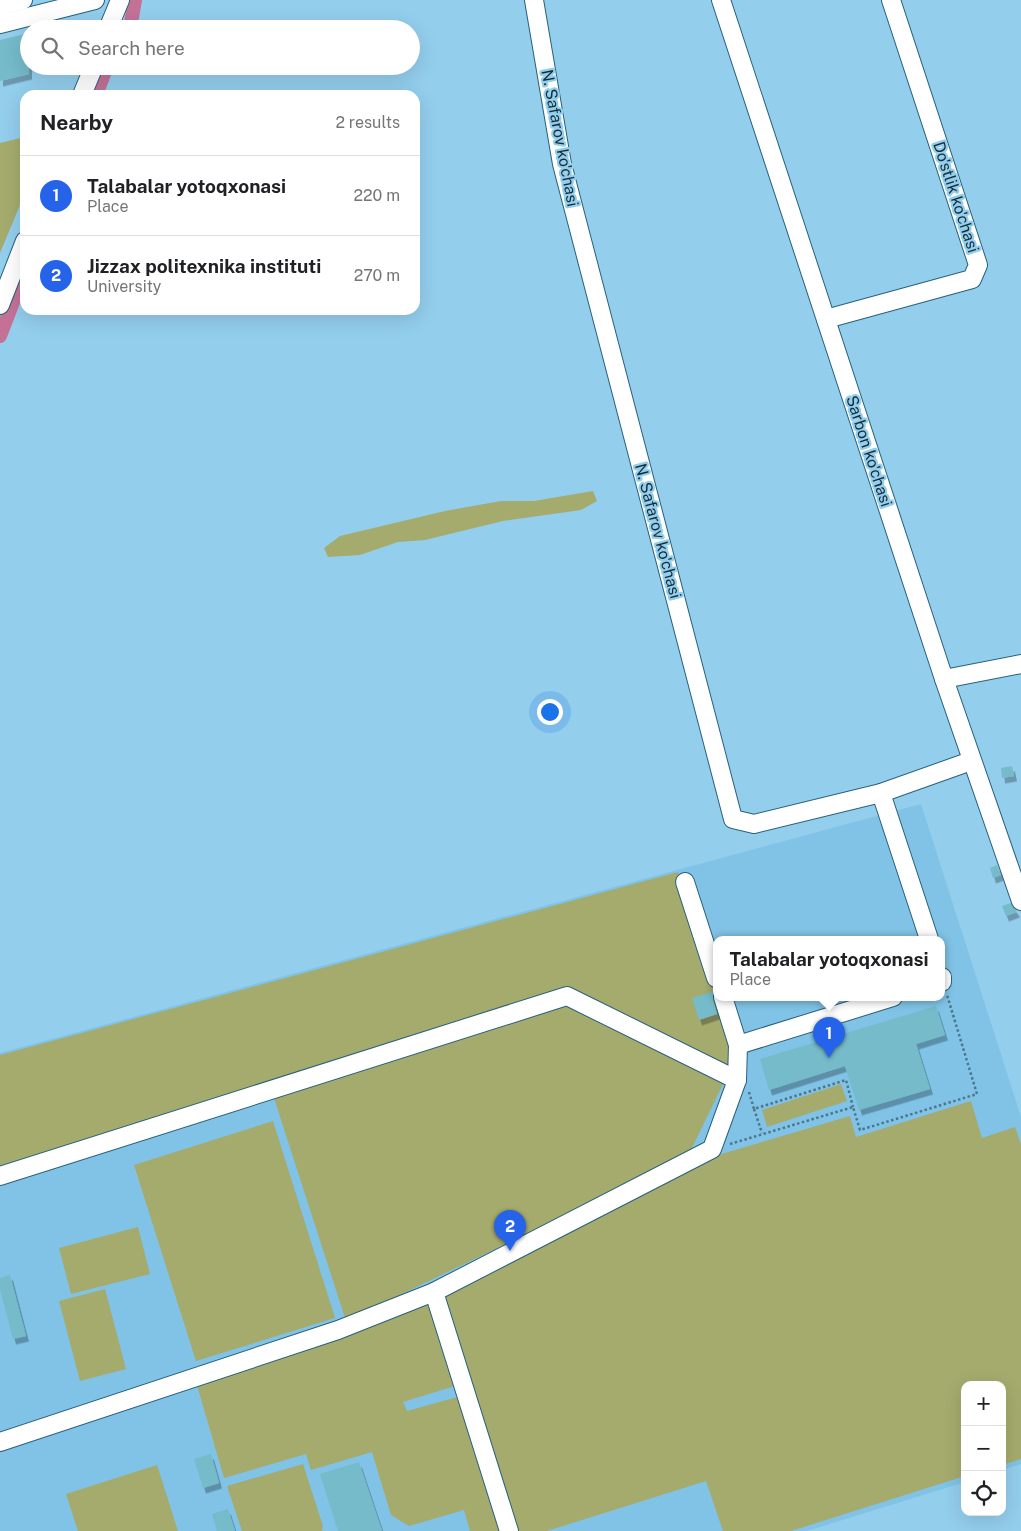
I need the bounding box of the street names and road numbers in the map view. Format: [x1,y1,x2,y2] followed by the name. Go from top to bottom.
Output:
[537,68,583,208] street label: N. Safarov ko'chasi
[929,139,983,255] street label: Do'stlik ko'chasi
[842,393,896,509] street label: Sarbon ko'chasi
[631,461,685,601] street label: N. Safarov ko'chasi

